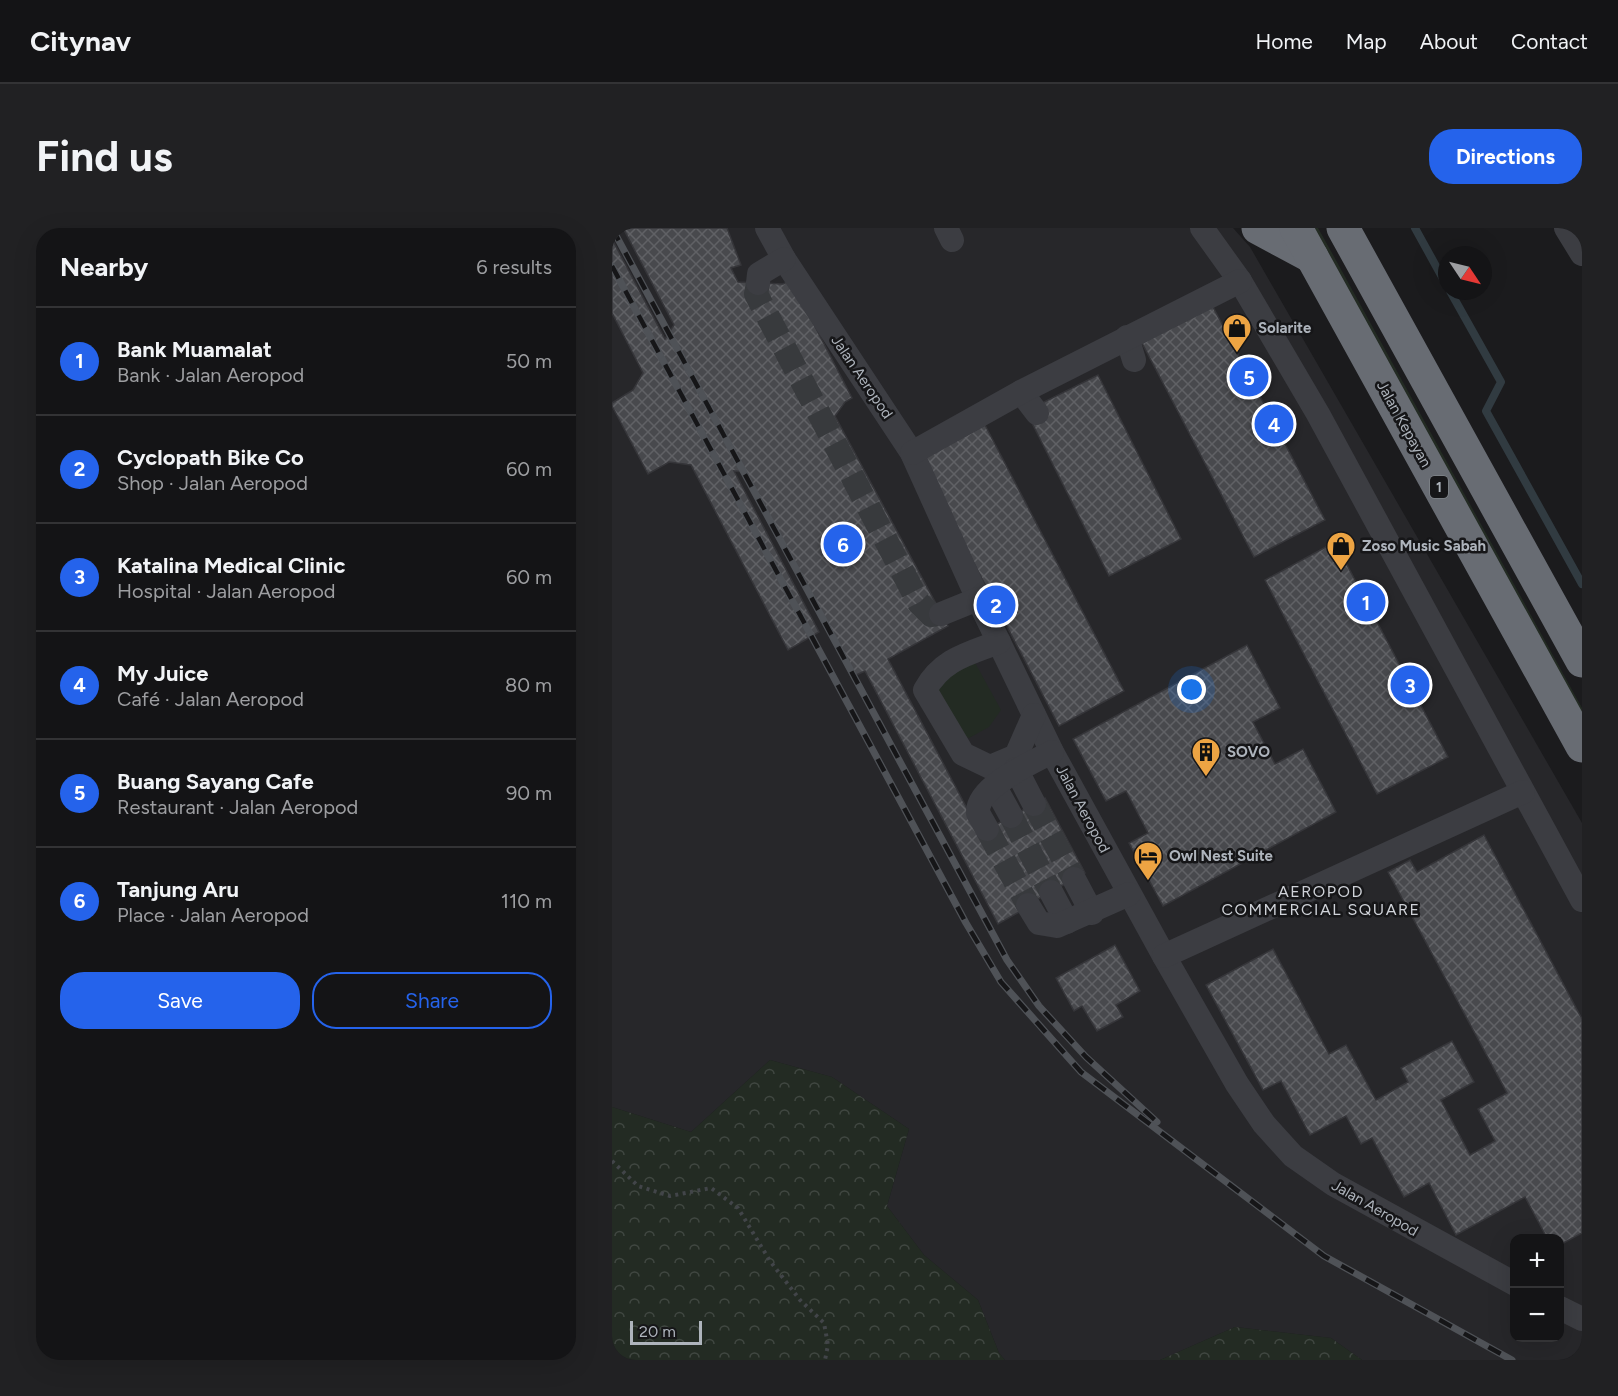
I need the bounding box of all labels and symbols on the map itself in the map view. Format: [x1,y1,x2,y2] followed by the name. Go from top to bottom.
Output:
[1438,246,1492,300] north arrow
[1221,312,1253,354] shop icon: Solarite
[1258,319,1312,337] place label: Solarite
[827,332,897,422] street label: Jalan Aeropod
[1230,354,1268,400] pin: 5
[1373,378,1435,470] street label: Jalan Kepayan
[1254,402,1294,446] pin: 4
[1430,476,1448,498] road number: 1
[824,522,862,566] pin: 6
[1325,530,1357,572] shop icon: Zoso Music Sabah
[1362,537,1486,555] place label: Zoso Music Sabah
[1346,580,1386,625] pin: 1
[976,582,1016,628] pin: 2
[1390,662,1430,708] pin: 3
[1177,675,1206,704] your location
[1190,736,1222,778] building icon: SOVO
[1227,743,1270,761] place label: SOVO
[1052,762,1114,856] street label: Jalan Aeropod
[1132,840,1164,882] hotel icon: Owl Nest Suite
[1169,847,1274,865] place label: Owl Nest Suite
[1222,882,1420,919] district label: AEROPOD COMMERCIAL SQUARE
[1329,1176,1421,1240] street label: Jalan Aeropod
[630,1318,702,1346] scale bar

